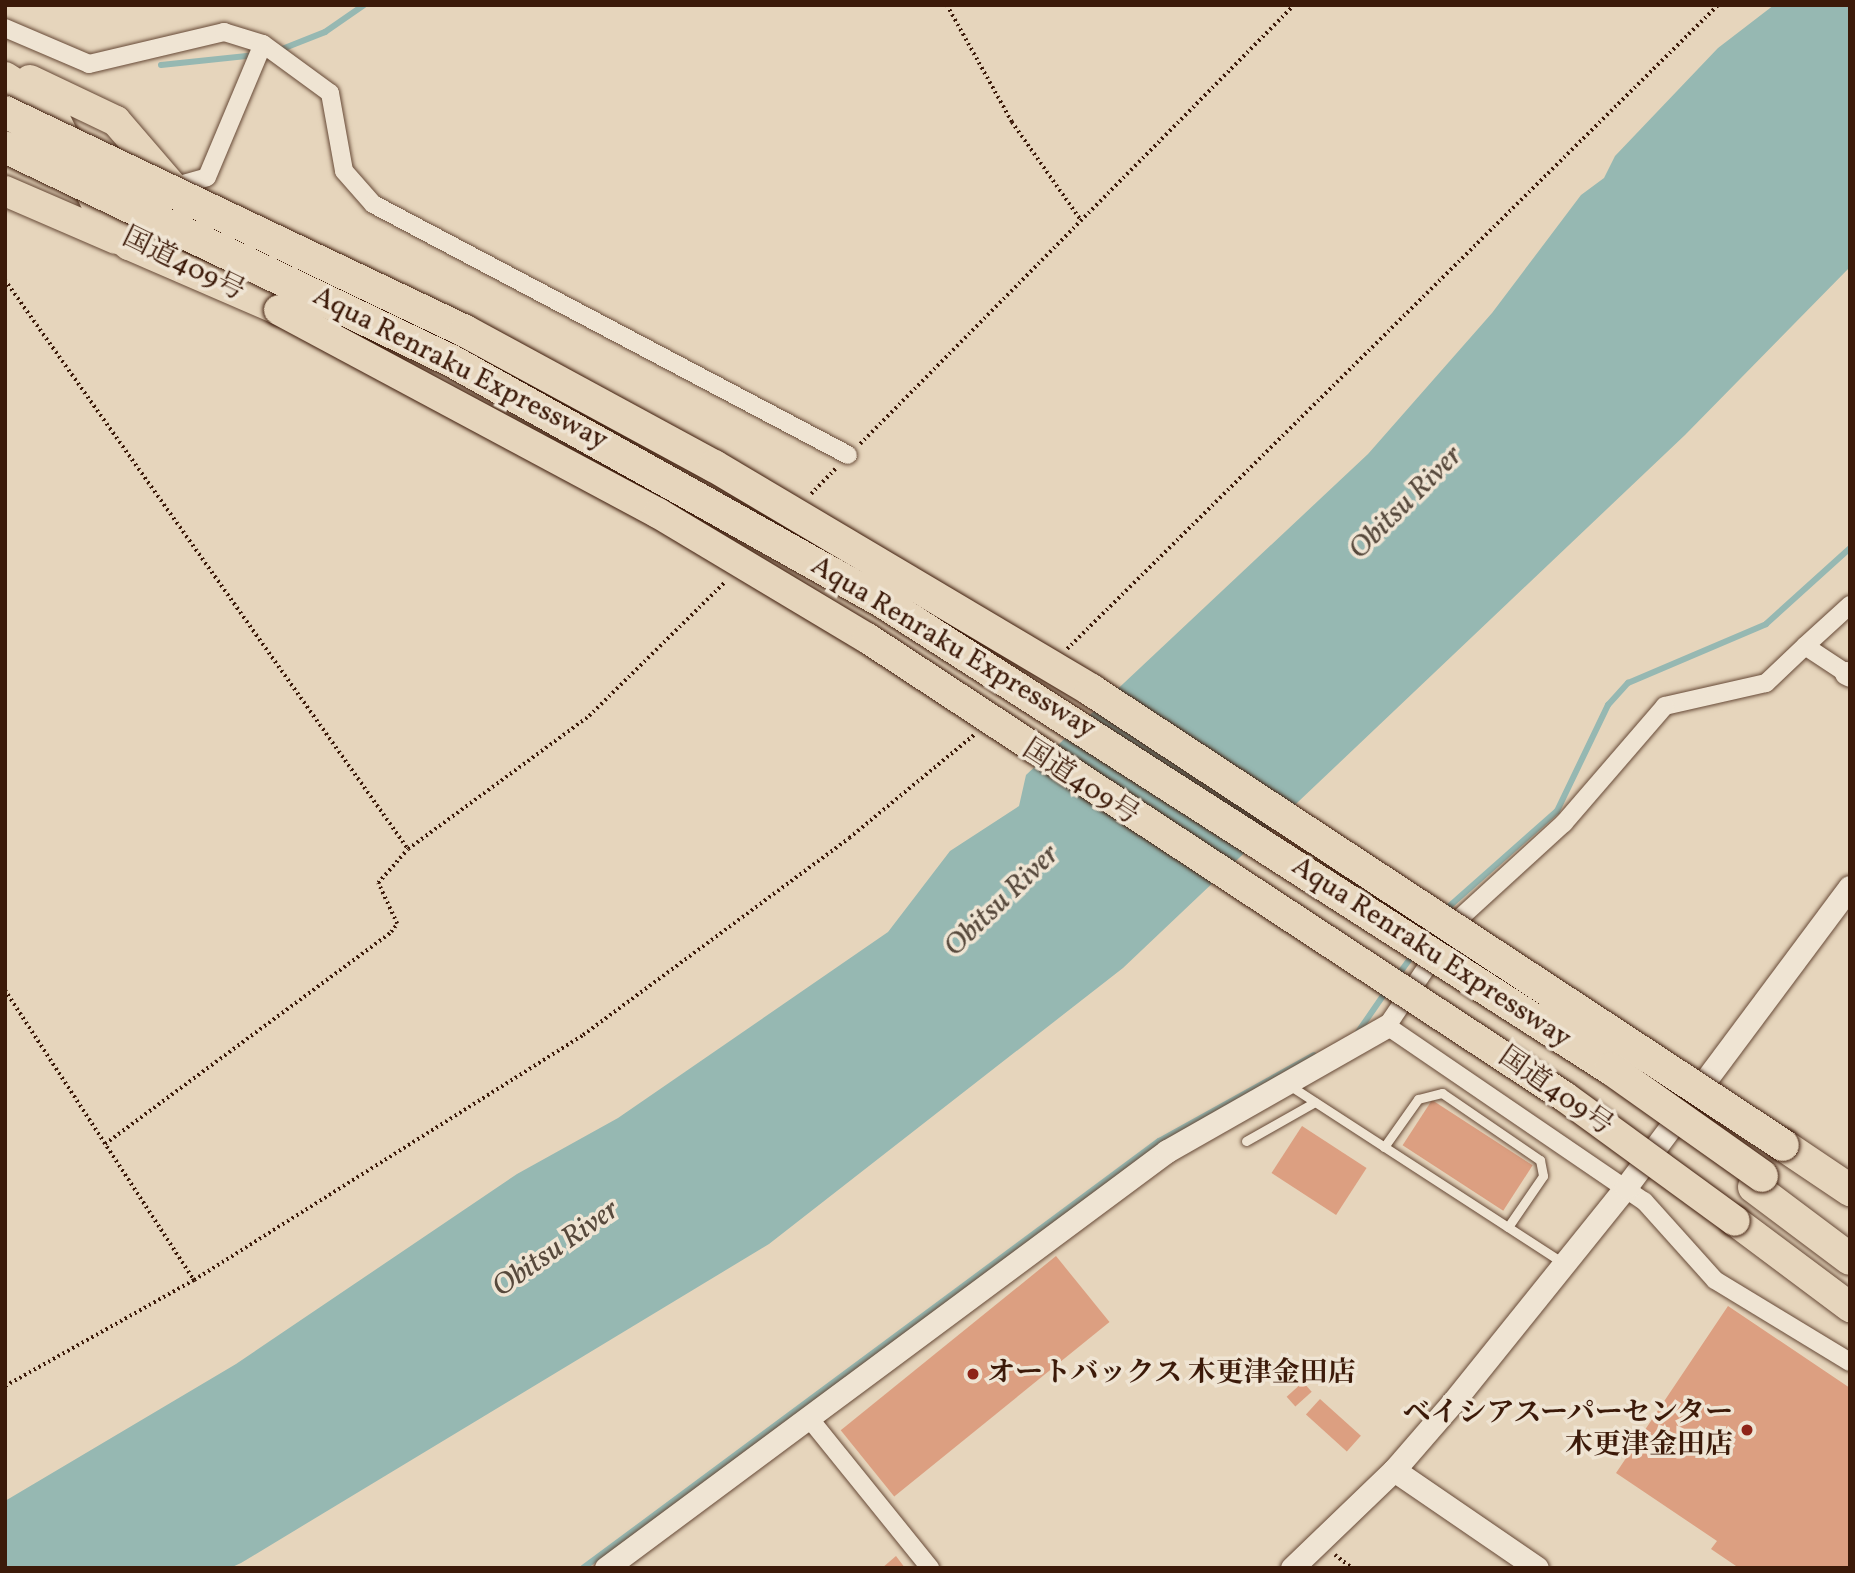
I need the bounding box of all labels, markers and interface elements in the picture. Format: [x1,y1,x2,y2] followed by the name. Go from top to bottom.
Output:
[116,221,250,309] street label: 国道409号
[307,280,613,458] street label: Aqua Renraku Expressway
[1342,439,1470,567] water label: Obitsu River
[804,550,1102,746] street label: Aqua Renraku Expressway
[1016,733,1144,833] street label: 国道409号
[937,837,1067,965] water label: Obitsu River
[1285,850,1577,1056] street label: Aqua Renraku Expressway
[1491,1040,1619,1144] street label: 国道409号
[486,1192,626,1306] water label: Obitsu River
[987,1357,1357,1391] place label: オートバックス 木更津金田店
[965,1366,981,1382] marker: オートバックス 木更津金田店
[1398,1397,1733,1463] place label: ベイシアスーパーセンター 木更津金田店
[1739,1422,1755,1438] marker: ベイシアスーパーセンター 木更津金田店

